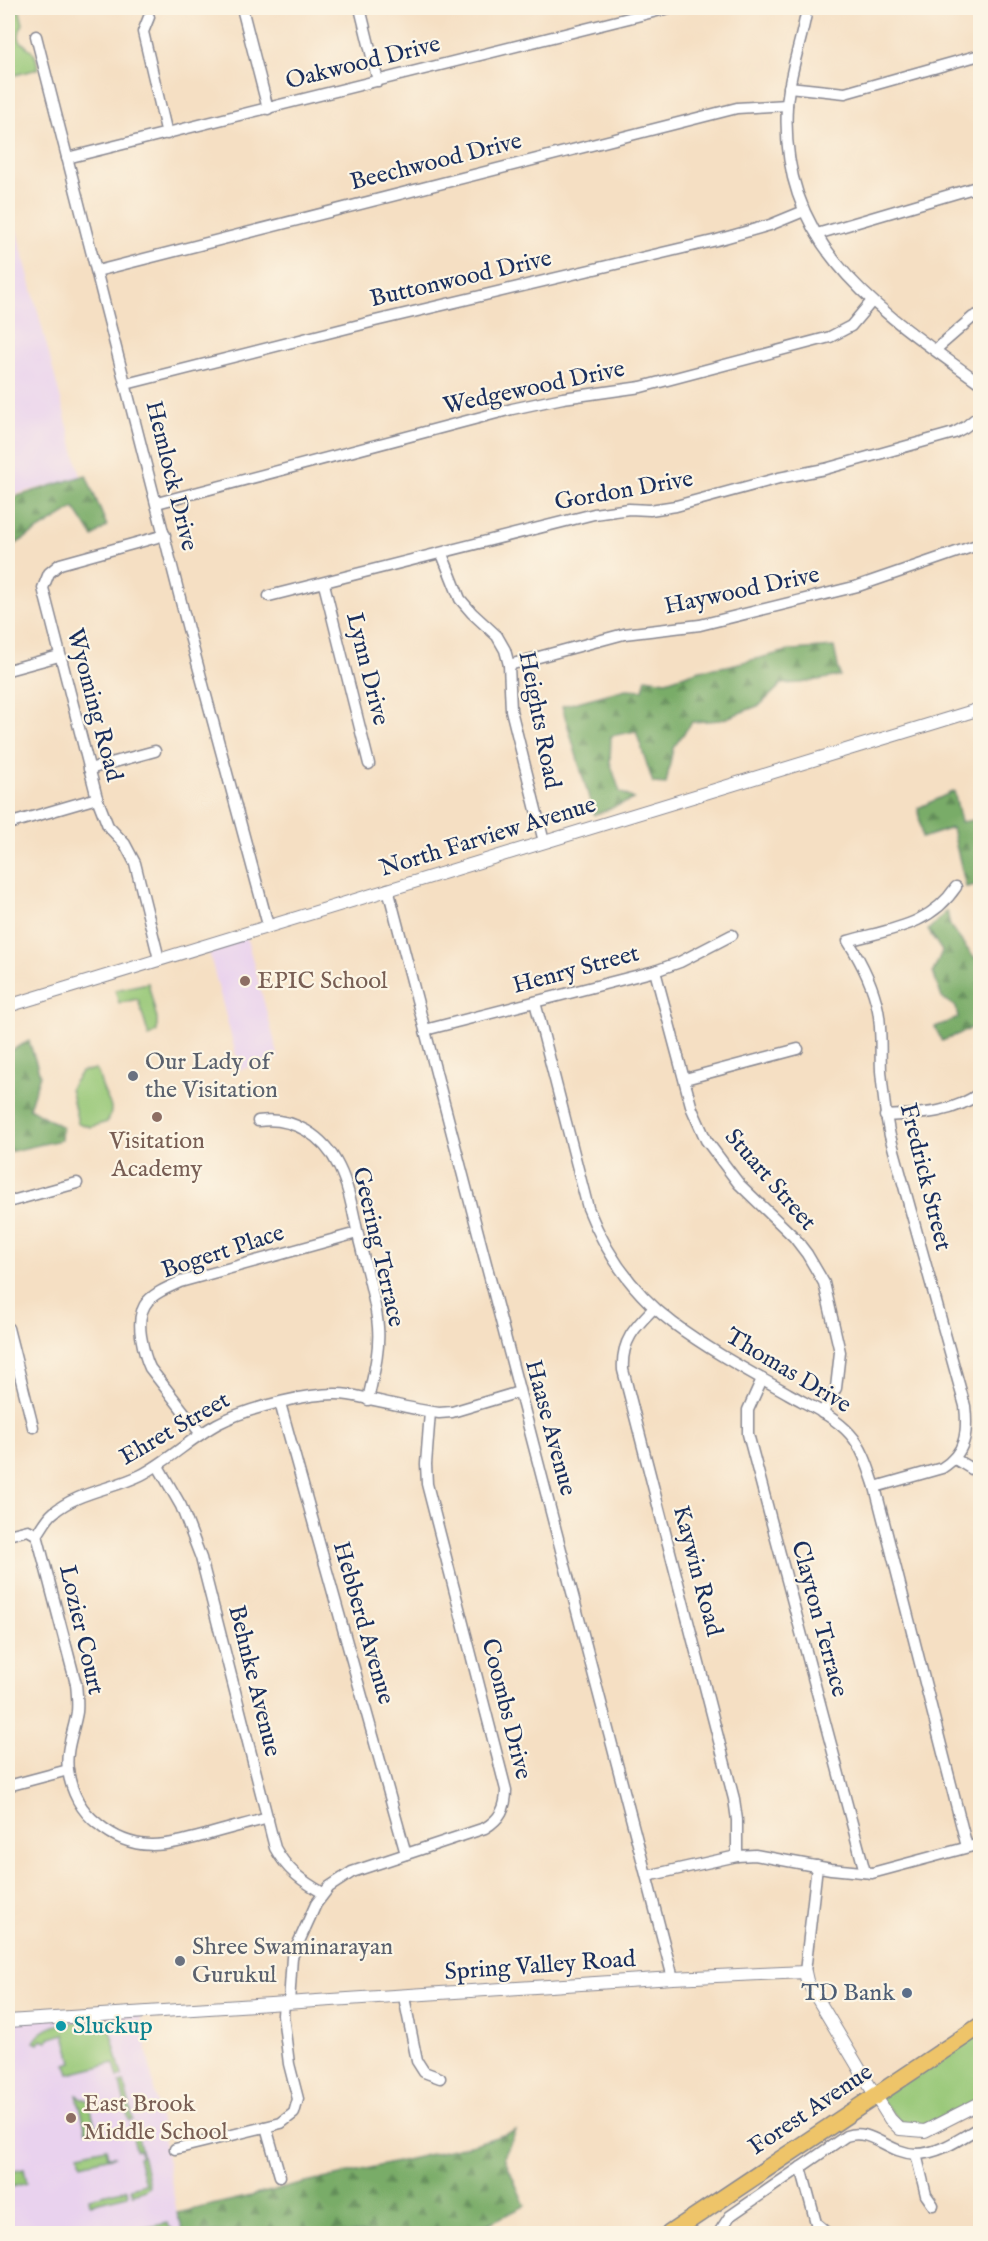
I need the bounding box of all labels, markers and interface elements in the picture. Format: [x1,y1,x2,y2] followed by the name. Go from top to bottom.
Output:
[282,29,444,97] street label: Oakwood Drive
[347,126,525,198] street label: Beechwood Drive
[367,243,555,315] street label: Buttonwood Drive
[440,354,628,422] street label: Wedgewood Drive
[137,398,205,554] street label: Hemlock Drive
[552,464,696,518] street label: Gordon Drive
[662,559,822,623] street label: Haywood Drive
[338,609,396,729] street label: Lynn Drive
[59,625,129,785] street label: Wyoming Road
[510,649,568,792] street label: Heights Road
[376,789,600,885] street label: North Farview Avenue
[509,938,643,1002] street label: Henry Street
[257,966,388,997] place label: EPIC School
[238,974,252,988] marker: EPIC School
[145,1047,278,1106] place label: Our Lady of the Visitation
[126,1069,140,1083] marker: Our Lady of the Visitation
[892,1100,958,1254] street label: Fredrick Street
[150,1110,164,1124] marker: Visitation Academy
[717,1123,823,1237] street label: Stuart Street
[108,1126,205,1185] place label: Visitation Academy
[345,1164,411,1330] street label: Geering Terrace
[158,1218,288,1286] street label: Bogert Place
[719,1321,857,1421] street label: Thomas Drive
[517,1357,583,1499] street label: Haase Avenue
[114,1385,236,1473] street label: Ehret Street
[665,1502,729,1640] street label: Kaywin Road
[783,1537,855,1701] street label: Clayton Terrace
[325,1538,401,1708] street label: Hebberd Avenue
[51,1562,111,1698] street label: Lozier Court
[220,1602,288,1760] street label: Behnke Avenue
[474,1635,538,1783] street label: Coombs Drive
[192,1932,393,1991] place label: Shree Swaminarayan Gurukul
[443,1944,637,1988] street label: Spring Valley Road
[173,1954,187,1968] marker: Shree Swaminarayan Gurukul
[801,1978,895,2009] place label: TD Bank
[900,1986,914,2000] marker: TD Bank
[73,2011,153,2042] place label: Sluckup
[54,2019,68,2033] marker: Sluckup
[743,2057,879,2163] street label: Forest Avenue
[83,2089,228,2148] place label: East Brook Middle School
[64,2111,78,2125] marker: East Brook Middle School

